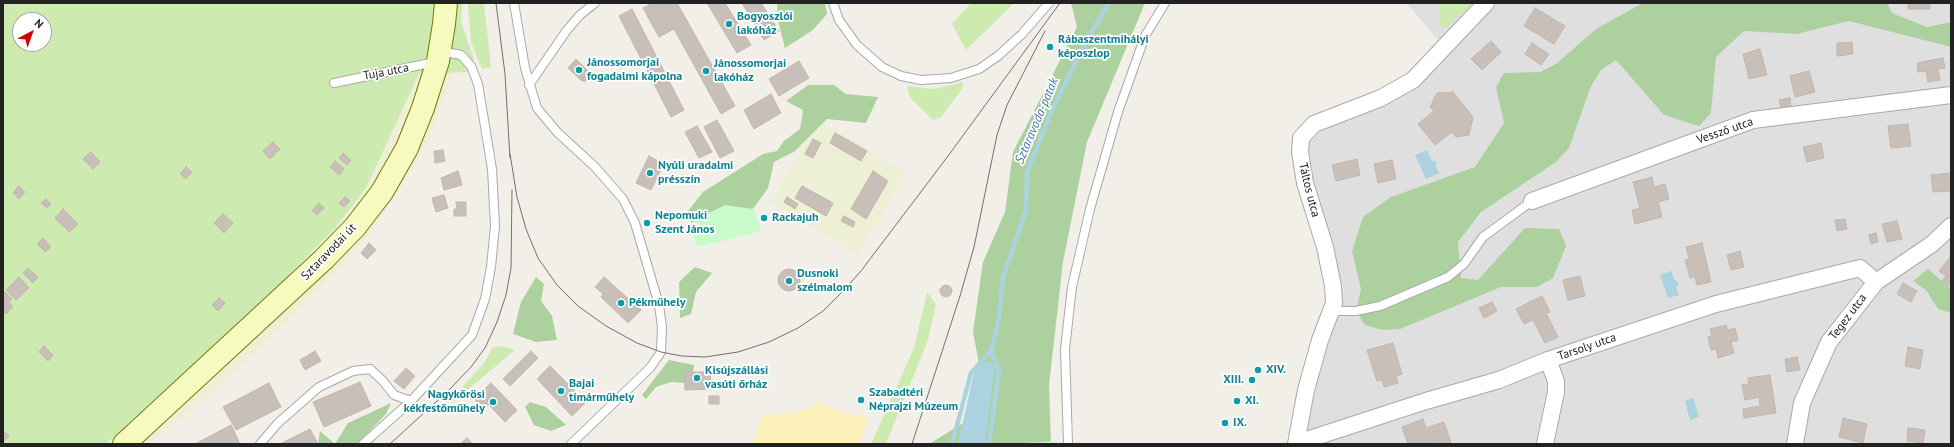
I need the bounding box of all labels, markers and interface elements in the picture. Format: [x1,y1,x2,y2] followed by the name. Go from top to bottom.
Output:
[737,10,793,38] place label: Bogyoszlói lakóház
[12,12,52,52] north arrow
[32,16,47,31] text: N
[724,19,734,29] marker: Bogyoszlói lakóház
[1058,33,1149,61] place label: Rábaszentmihályi képoszlop
[1045,42,1055,52] marker: Rábaszentmihályi képoszlop
[587,56,682,84] place label: Jánossomorjai fogadalmi kápolna
[714,57,786,85] place label: Jánossomorjai lakóház
[362,61,410,83] street label: Tuja utca
[574,65,584,75] marker: Jánossomorjai fogadalmi kápolna
[701,66,711,76] marker: Jánossomorjai lakóház
[1012,76,1062,166] water label: Sztaravoda-patak
[1695,115,1755,147] street label: Vessző utca
[658,159,733,187] place label: Nyúli uradalmi présszín
[1295,161,1323,219] street label: Táltos utca
[645,168,655,178] marker: Nyúli uradalmi présszín
[655,209,715,237] place label: Nepomuki Szent János
[772,211,818,225] place label: Rackajuh
[759,213,769,223] marker: Rackajuh
[642,218,652,228] marker: Nepomuki Szent János
[298,221,360,283] street label: Sztaravodai út
[797,267,852,295] place label: Dusnoki szélmalom
[784,276,794,286] marker: Dusnoki szélmalom
[1826,291,1870,343] street label: Tegez utca
[629,296,685,310] place label: Pékműhely
[616,298,626,308] marker: Pékműhely
[1556,330,1618,364] street label: Tarsoly utca
[1266,363,1286,377] place label: XIV.
[705,364,768,392] place label: Kisújszállási vasúti őrház
[1253,365,1263,375] marker: XIV.
[692,373,702,383] marker: Kisújszállási vasúti őrház
[1223,373,1244,387] place label: XIII.
[1247,375,1257,385] marker: XIII.
[569,377,634,405] place label: Bajai tímárműhely
[556,386,566,396] marker: Bajai tímárműhely
[869,386,958,414] place label: Szabadtéri Néprajzi Múzeum
[404,388,485,416] place label: Nagykőrösi kékfestőműhely
[1245,394,1259,408] place label: XI.
[856,395,866,405] marker: Szabadtéri Néprajzi Múzeum
[1232,396,1242,406] marker: XI.
[488,397,498,407] marker: Nagykőrösi kékfestőműhely
[1233,416,1247,430] place label: IX.
[1220,418,1230,428] marker: IX.

